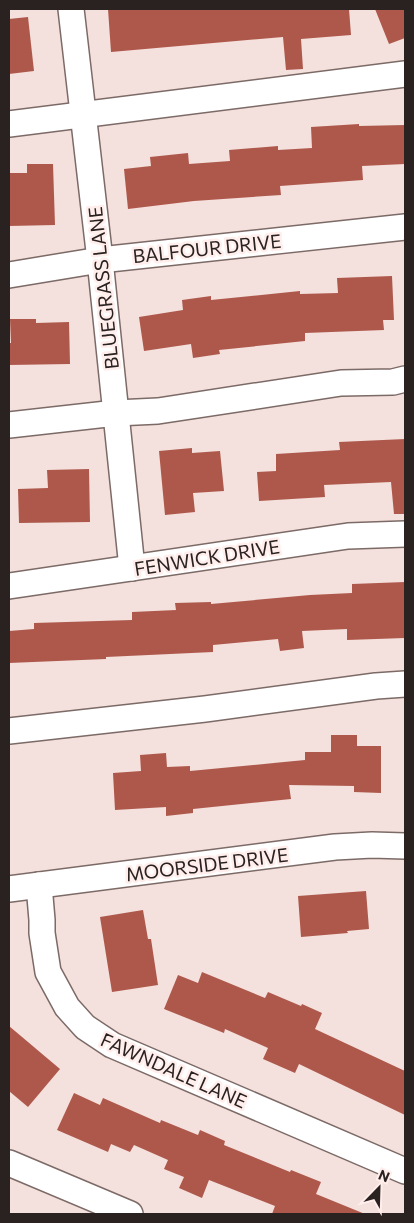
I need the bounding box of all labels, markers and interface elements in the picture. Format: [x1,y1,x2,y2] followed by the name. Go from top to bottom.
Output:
[83,206,123,370] street label: BLUEGRASS LANE
[132,229,282,267] street label: BALFOUR DRIVE
[133,534,281,580] street label: FENWICK DRIVE
[125,843,289,885] street label: MOORSIDE DRIVE
[97,1027,251,1113] street label: FAWNDALE LANE
[354,1163,404,1213] north arrow
[376,1166,392,1185] text: N

